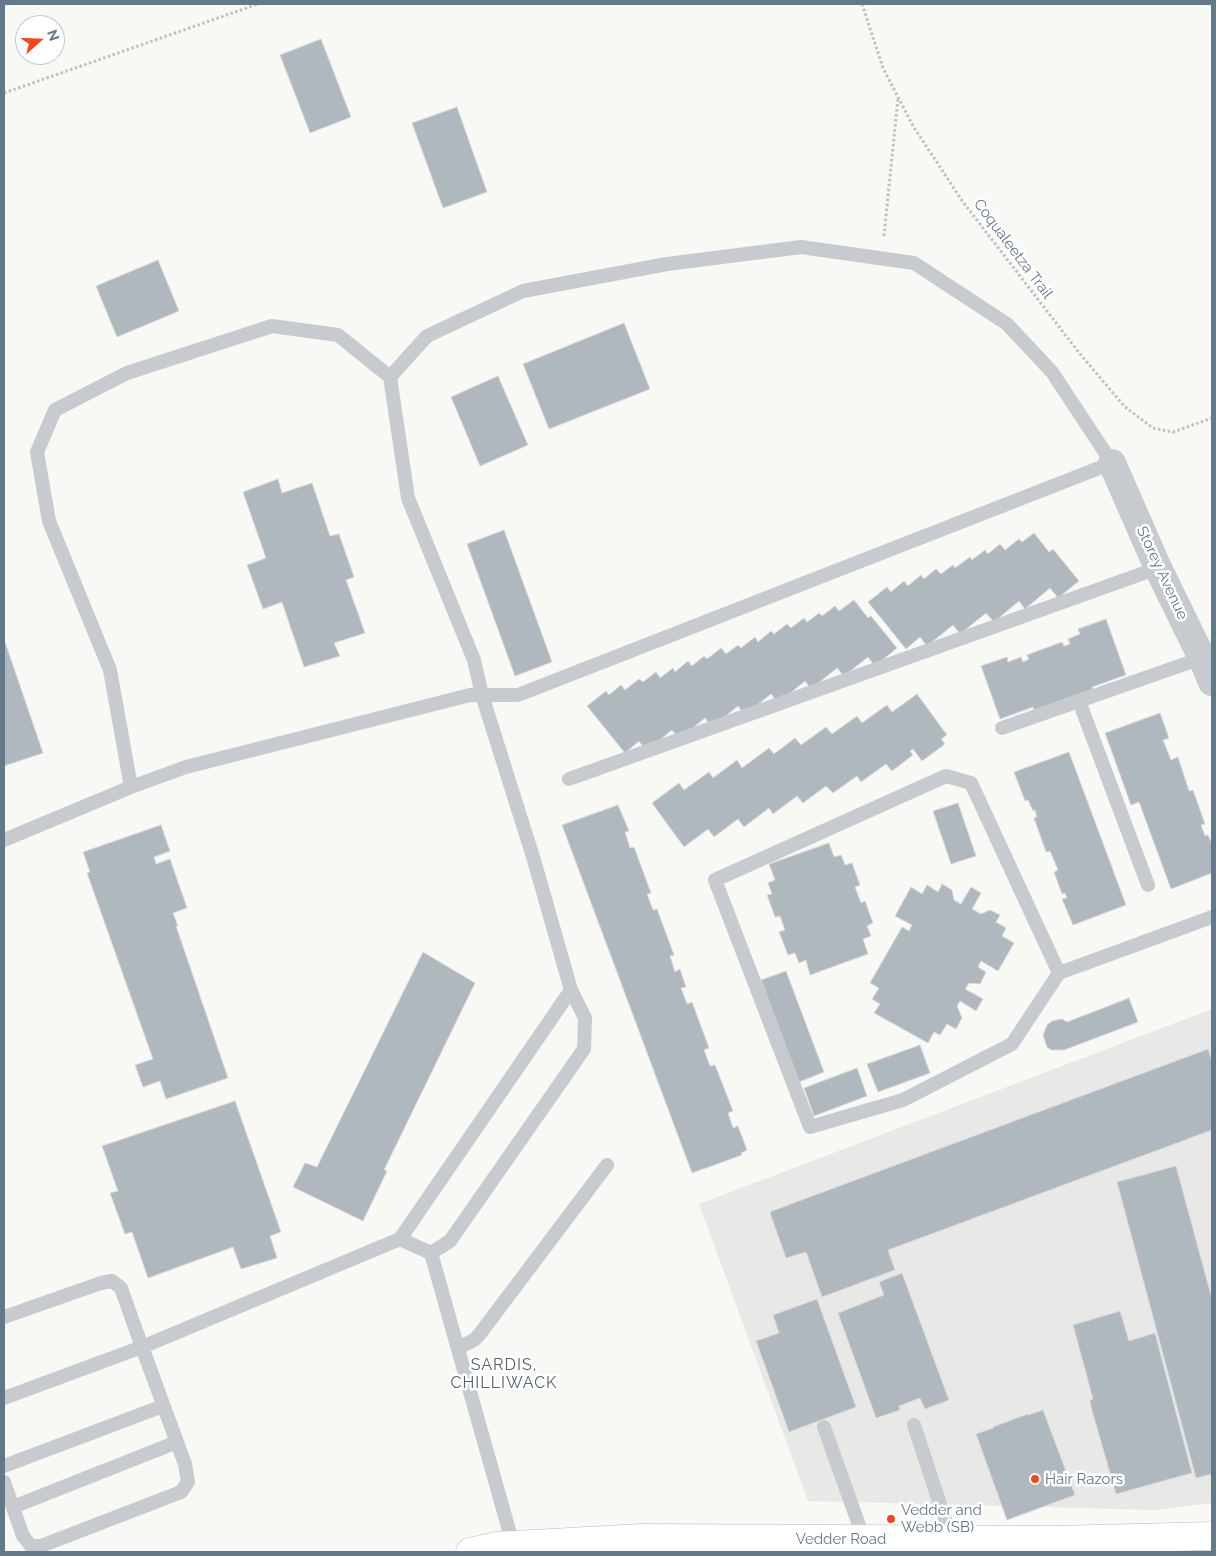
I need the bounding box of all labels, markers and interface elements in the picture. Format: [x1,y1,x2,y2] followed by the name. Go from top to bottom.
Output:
[15,15,65,65] north arrow
[44,27,63,43] text: N
[970,196,1056,302] street label: Coqualeetza Trail
[1133,523,1191,623] street label: Storey Avenue
[449,1355,559,1393] district label: SARDIS, CHILLIWACK
[1045,1470,1123,1488] place label: Hair Razors
[1029,1473,1041,1485] marker: Hair Razors
[901,1501,982,1536] place label: Vedder and Webb (SB)
[885,1513,897,1525] marker: Vedder and Webb (SB)
[796,1530,886,1548] street label: Vedder Road

